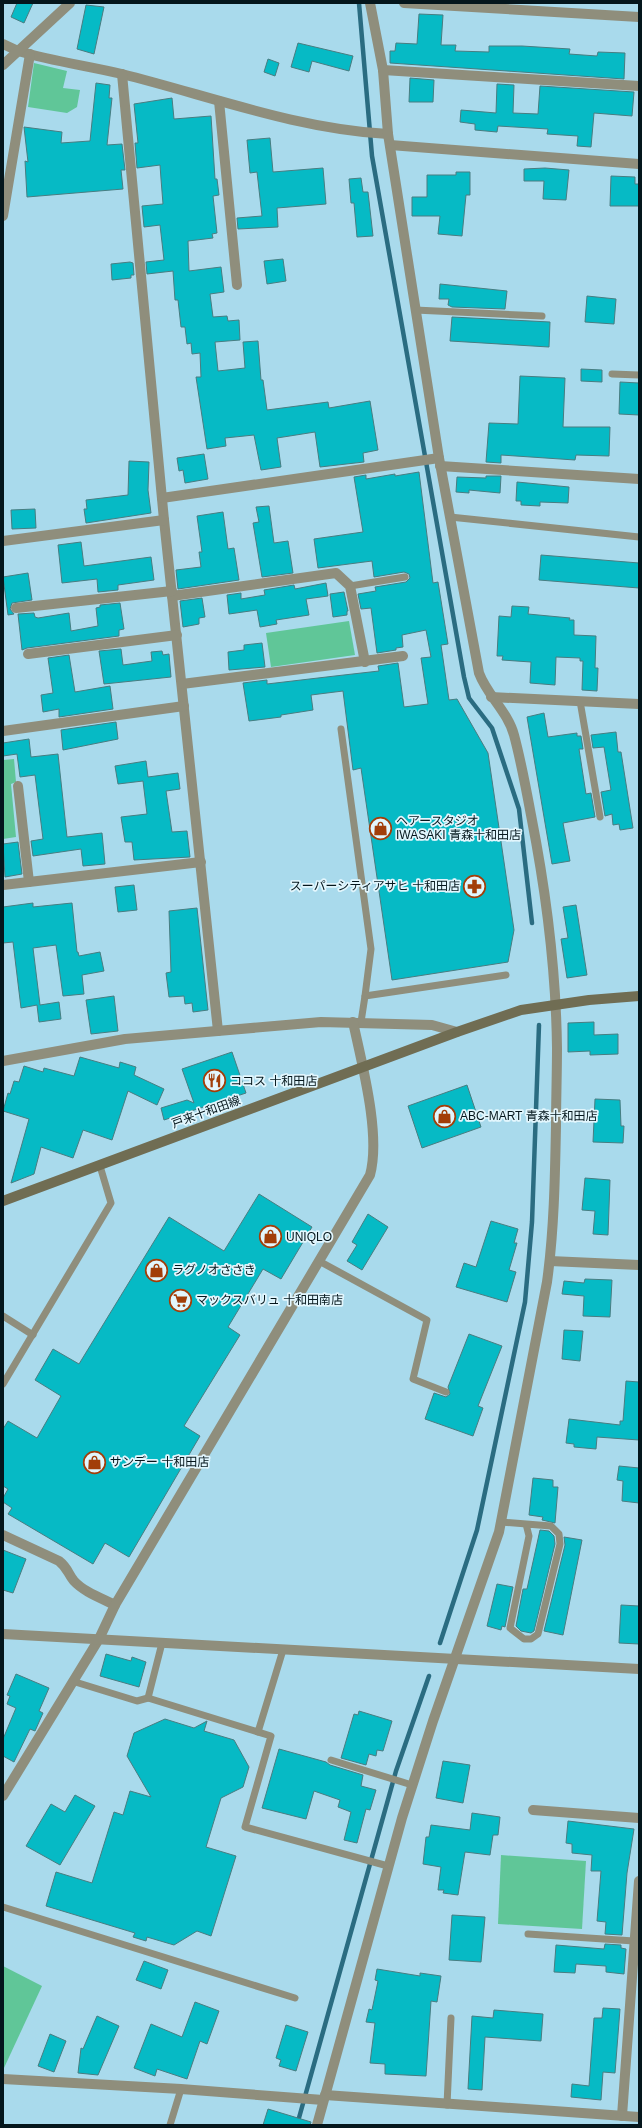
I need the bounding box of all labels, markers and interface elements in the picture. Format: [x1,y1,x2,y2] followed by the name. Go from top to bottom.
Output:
[396,814,521,842] place label: ヘアースタジオ IWASAKI 青森十和田店
[368,815,394,841] shop icon: ヘアースタジオ IWASAKI 青森十和田店
[462,873,488,899] pharmacy icon: スーパーシティアサヒ 十和田店
[290,879,460,893] place label: スーパーシティアサヒ 十和田店
[201,1068,227,1094] restaurant icon: ココス 十和田店
[230,1074,317,1088] place label: ココス 十和田店
[170,1093,242,1131] street label: 戸来十和田線
[431,1103,457,1129] shop icon: ABC-MART 青森十和田店
[460,1109,598,1123] place label: ABC-MART 青森十和田店
[257,1224,283,1250] shop icon: UNIQLO
[286,1230,332,1244] place label: UNIQLO
[143,1257,169,1283] shop icon: ラグノオささき
[172,1263,256,1277] place label: ラグノオささき
[168,1287,194,1313] supermarket icon: マックスバリュ 十和田南店
[196,1293,343,1307] place label: マックスバリュ 十和田南店
[81,1449,107,1475] shop icon: サンデー 十和田店
[110,1455,209,1469] place label: サンデー 十和田店

